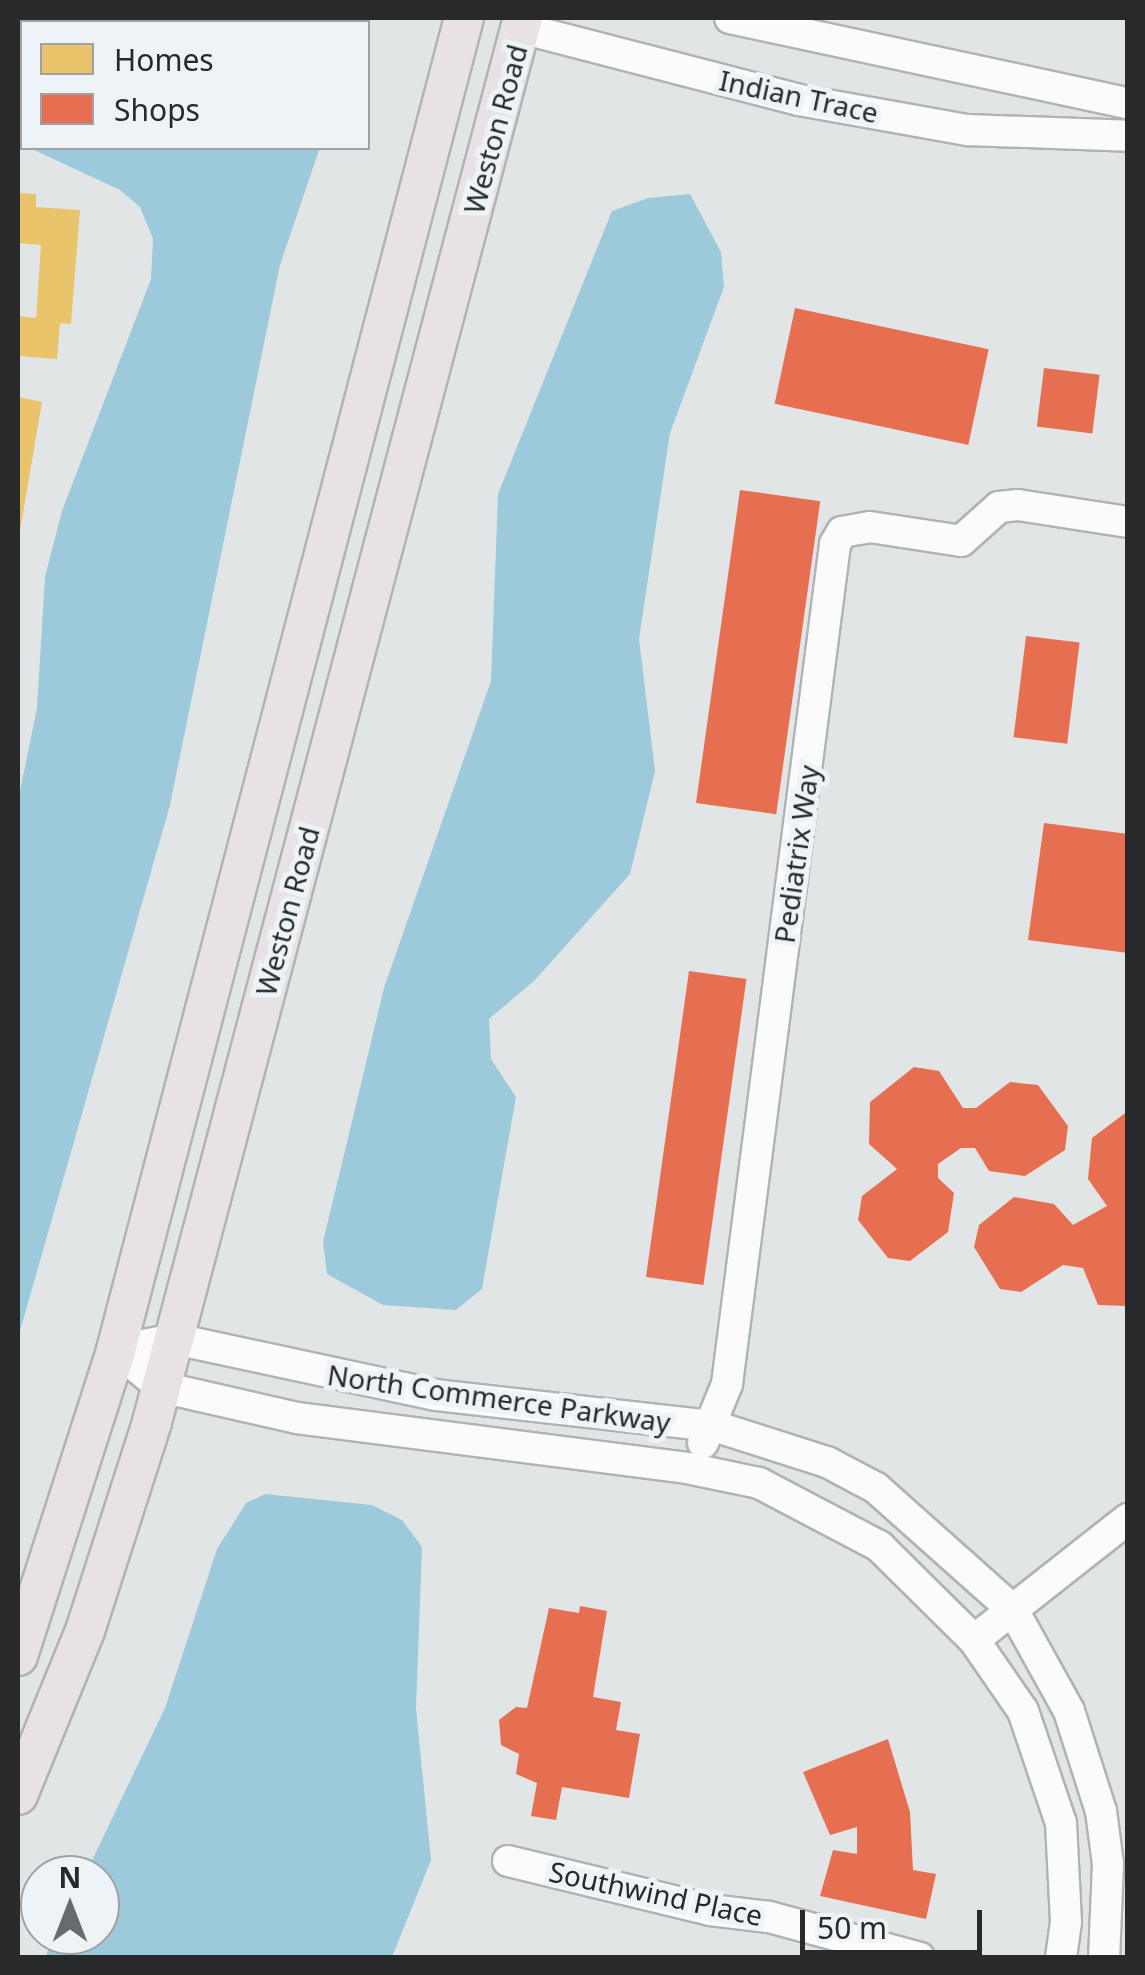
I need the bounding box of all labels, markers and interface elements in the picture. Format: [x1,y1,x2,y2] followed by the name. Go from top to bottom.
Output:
[20,20,370,150] legend
[114,39,214,80] text: Homes
[456,41,534,217] street label: Weston Road
[716,63,882,129] street label: Indian Trace
[114,89,200,130] text: Shops
[767,763,825,945] street label: Pediatrix Way
[248,823,326,999] street label: Weston Road
[325,1357,673,1439] street label: North Commerce Parkway
[546,1854,766,1932] street label: Southwind Place
[20,1855,120,1955] north arrow
[59,1858,81,1896] text: N
[805,1890,988,1952] scale bar
[817,1907,887,1948] text: 50 m

